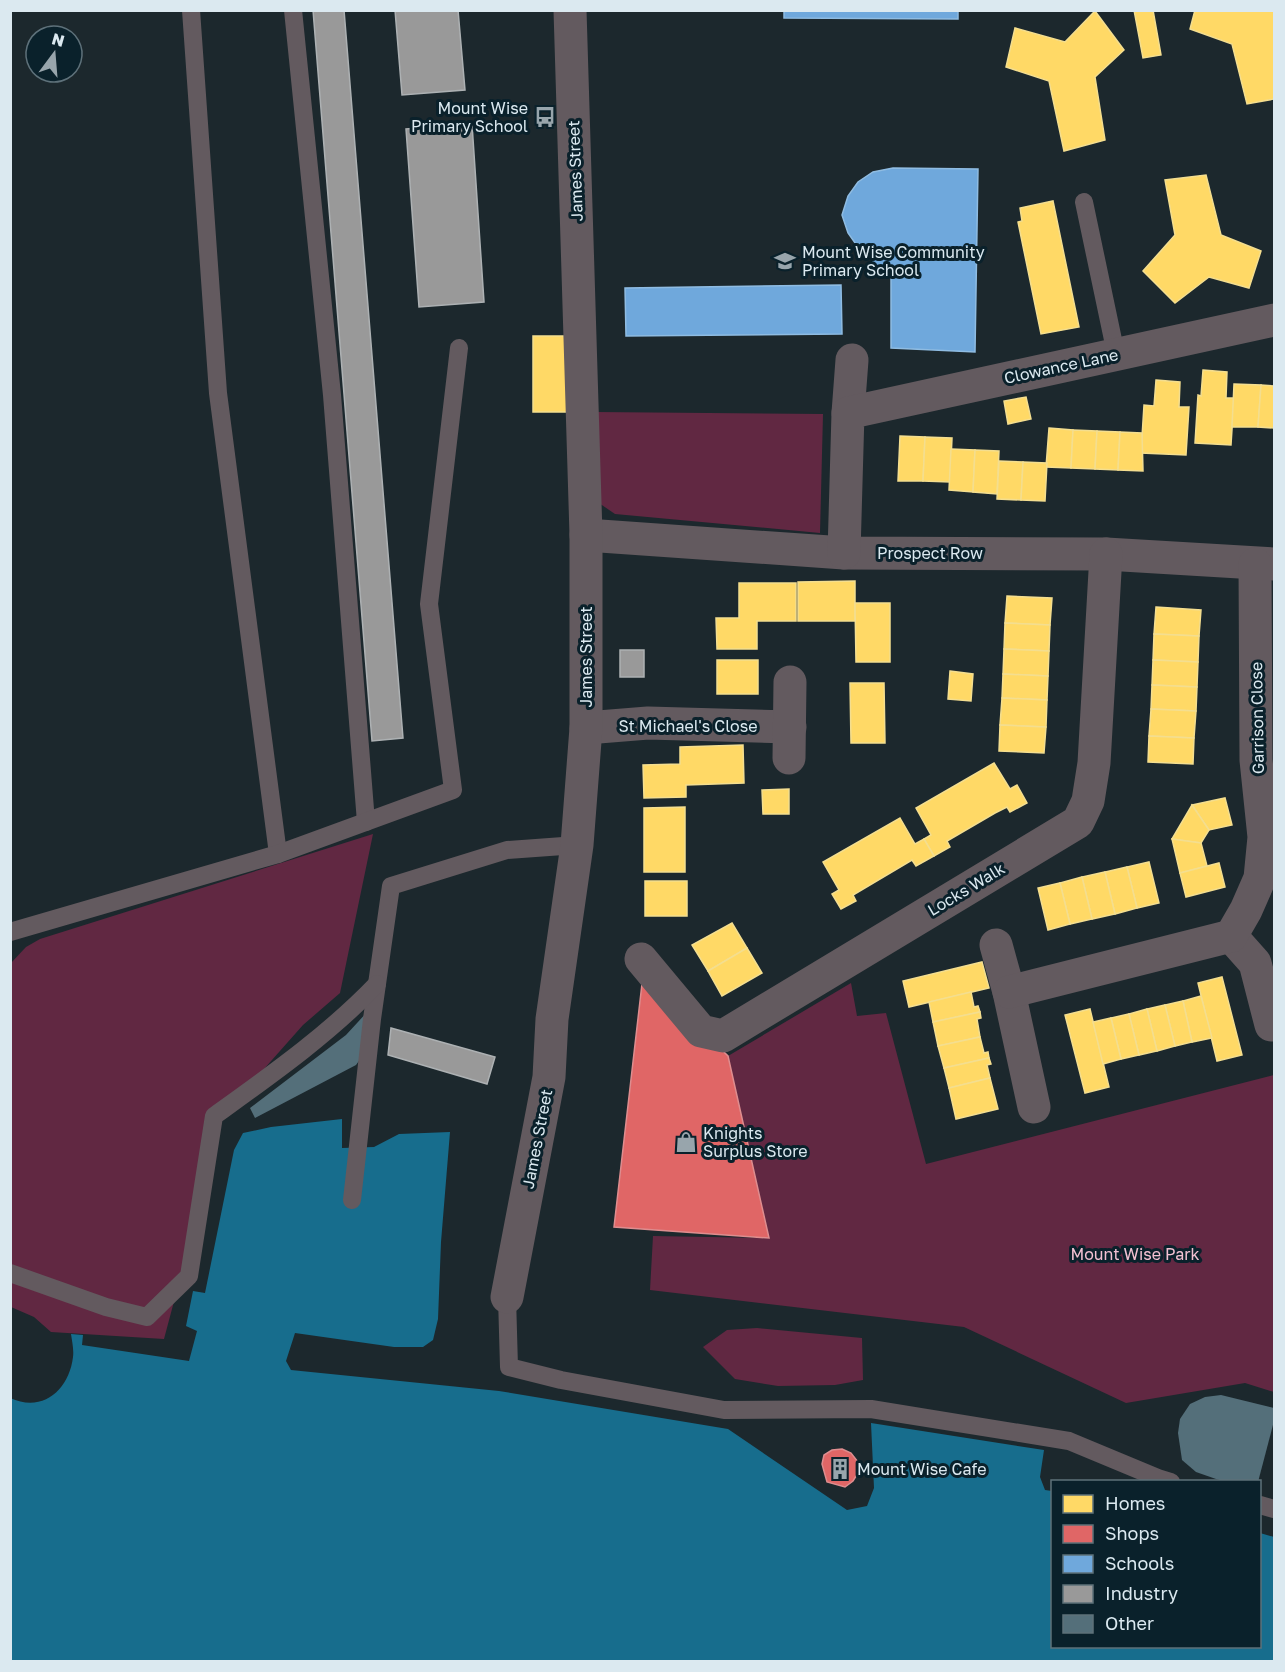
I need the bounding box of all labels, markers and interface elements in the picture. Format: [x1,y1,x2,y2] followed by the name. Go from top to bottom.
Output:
[24,24,84,84] north arrow
[50,28,67,51] text: N
[411,98,528,136] place label: Mount Wise Primary School
[533,105,557,129] bus stop icon: Mount Wise Primary School
[563,120,587,222] street label: James Street
[802,242,985,280] place label: Mount Wise Community Primary School
[773,249,797,273] school or university icon: Mount Wise Community Primary School
[1002,344,1120,388] street label: Clowance Lane
[877,543,983,563] street label: Prospect Row
[576,606,596,708] street label: James Street
[1246,662,1268,774] street label: Garrison Close
[619,716,757,736] street label: St Michael's Close
[924,858,1008,920] street label: Locks Walk
[518,1087,556,1191] street label: James Street
[703,1123,808,1161] place label: Knights Surplus Store
[674,1130,698,1154] shop icon: Knights Surplus Store
[1070,1244,1200,1264] park label: Mount Wise Park
[828,1457,852,1481] building icon: Mount Wise Cafe
[857,1459,986,1479] place label: Mount Wise Cafe
[1051,1480,1261,1648] legend
[1105,1492,1165,1514] text: Homes
[1105,1522,1159,1544] text: Shops
[1105,1552,1174,1574] text: Schools
[1105,1582,1178,1604] text: Industry
[1105,1612,1154,1634] text: Other

